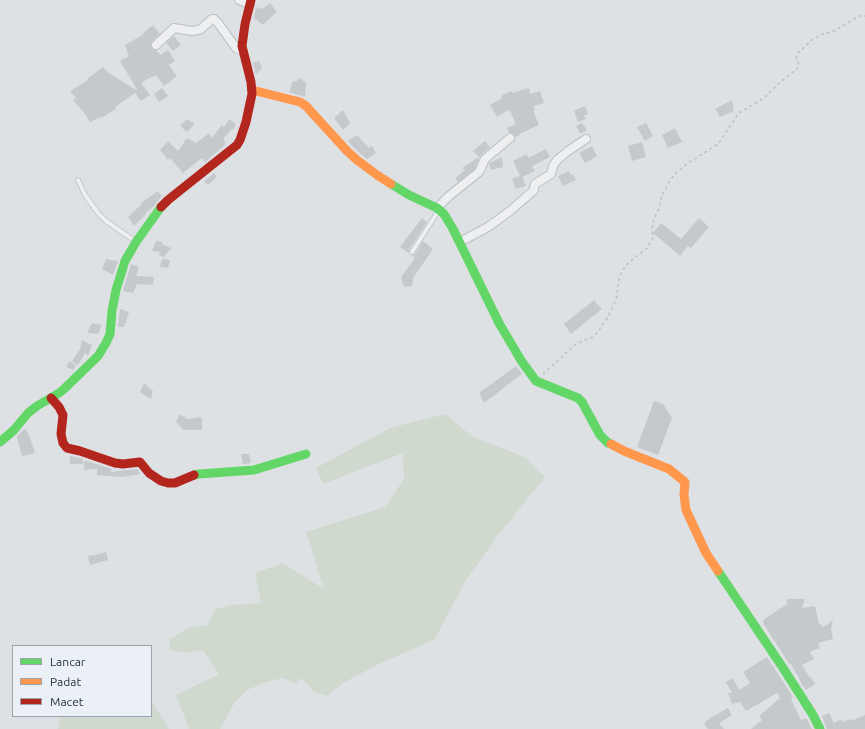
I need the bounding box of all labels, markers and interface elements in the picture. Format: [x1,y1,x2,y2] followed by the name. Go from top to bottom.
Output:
[12,645,152,717] legend
[50,655,85,668] text: Lancar
[50,675,81,688] text: Padat
[50,695,83,708] text: Macet

